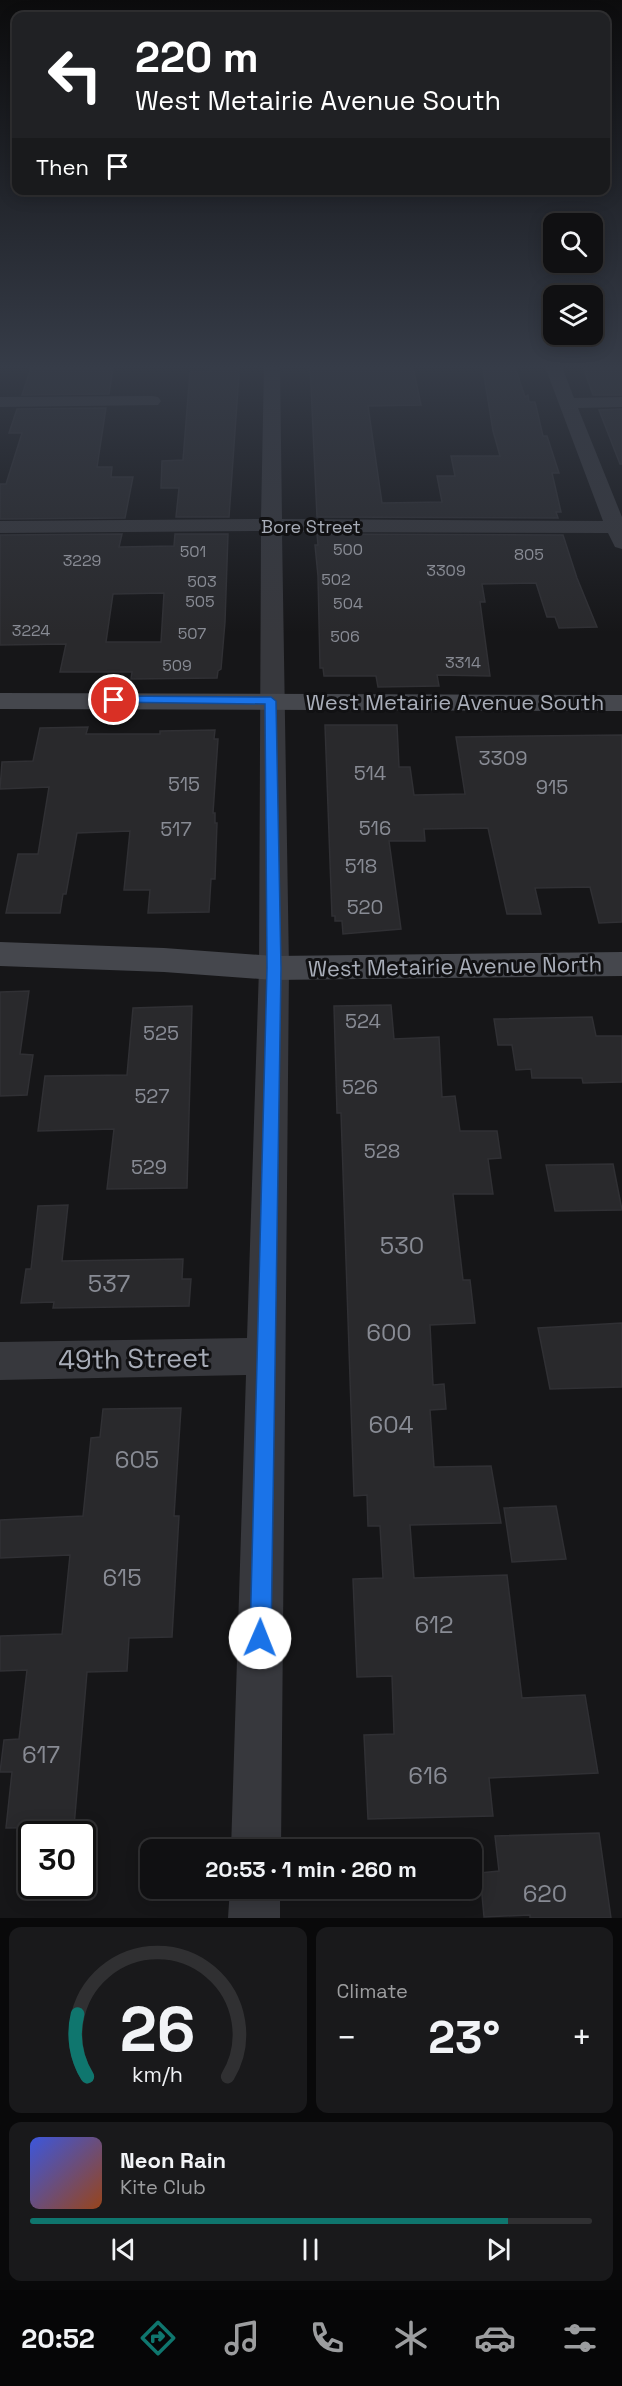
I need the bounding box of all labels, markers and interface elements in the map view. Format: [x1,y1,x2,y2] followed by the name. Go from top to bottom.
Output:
[135,31,259,84] text: 220 m
[36,36,114,114] icon: left
[135,83,501,118] text: West Metairie Avenue South
[101,150,134,183] icon: arrive
[36,153,89,181] text: Then
[543,213,603,345] map controls
[543,213,603,273] button: search
[543,285,603,345] button: layers
[261,515,361,538] street label: Bore Street
[333,539,363,560] house number: 500
[180,541,206,562] house number: 501
[514,544,544,565] house number: 805
[63,550,101,571] house number: 3229
[426,560,466,581] house number: 3309
[321,569,351,590] house number: 502
[187,571,217,592] house number: 503
[185,591,215,612] house number: 505
[333,593,363,614] house number: 504
[12,620,50,641] house number: 3224
[178,623,206,644] house number: 507
[330,626,360,647] house number: 506
[445,652,481,673] house number: 3314
[162,655,192,676] house number: 509
[88,674,139,725] pin
[97,683,130,716] icon: arrive
[306,688,604,716] street label: West Metairie Avenue South
[478,745,528,771] house number: 3309
[354,760,386,786] house number: 514
[168,771,200,797] house number: 515
[536,774,568,800] house number: 915
[359,815,391,841] house number: 516
[160,816,192,842] house number: 517
[345,853,377,879] house number: 518
[347,894,383,920] house number: 520
[308,949,602,983] street label: West Metairie Avenue North
[345,1008,381,1034] house number: 524
[143,1020,179,1046] house number: 525
[342,1074,378,1100] house number: 526
[134,1083,170,1109] house number: 527
[364,1138,400,1164] house number: 528
[131,1154,167,1180] house number: 529
[380,1230,424,1261] house number: 530
[88,1268,130,1299] house number: 537
[366,1317,412,1348] house number: 600
[58,1340,210,1377] street label: 49th Street
[368,1409,414,1440] house number: 604
[115,1444,159,1475] house number: 605
[102,1562,142,1593] house number: 615
[228,1606,292,1670] position arrow
[414,1609,454,1640] house number: 612
[22,1739,60,1770] house number: 617
[408,1760,448,1791] house number: 616
[18,1821,96,1899] speed limit sign: 30
[205,1855,417,1883] text: 20:53 · 1 min · 260 m
[523,1878,567,1909] house number: 620
[337,1978,408,2004] text: Climate
[120,1990,196,2069] text: 26
[428,2009,500,2066] text: 23°
[337,2017,357,2059] text: −
[572,2017,592,2059] text: +
[132,2061,183,2088] text: km/h
[120,2146,226,2174] text: Neon Rain
[120,2174,206,2200] text: Kite Club
[107,2233,140,2266] icon: previous
[294,2233,327,2266] icon: pause
[482,2233,515,2266] icon: next
[137,2317,179,2359] icon: directions
[221,2317,263,2359] icon: music
[306,2317,348,2359] icon: phone
[390,2317,432,2359] icon: climate
[474,2317,516,2359] icon: car
[559,2317,601,2359] icon: filters
[21,2321,95,2356] text: 20:52

